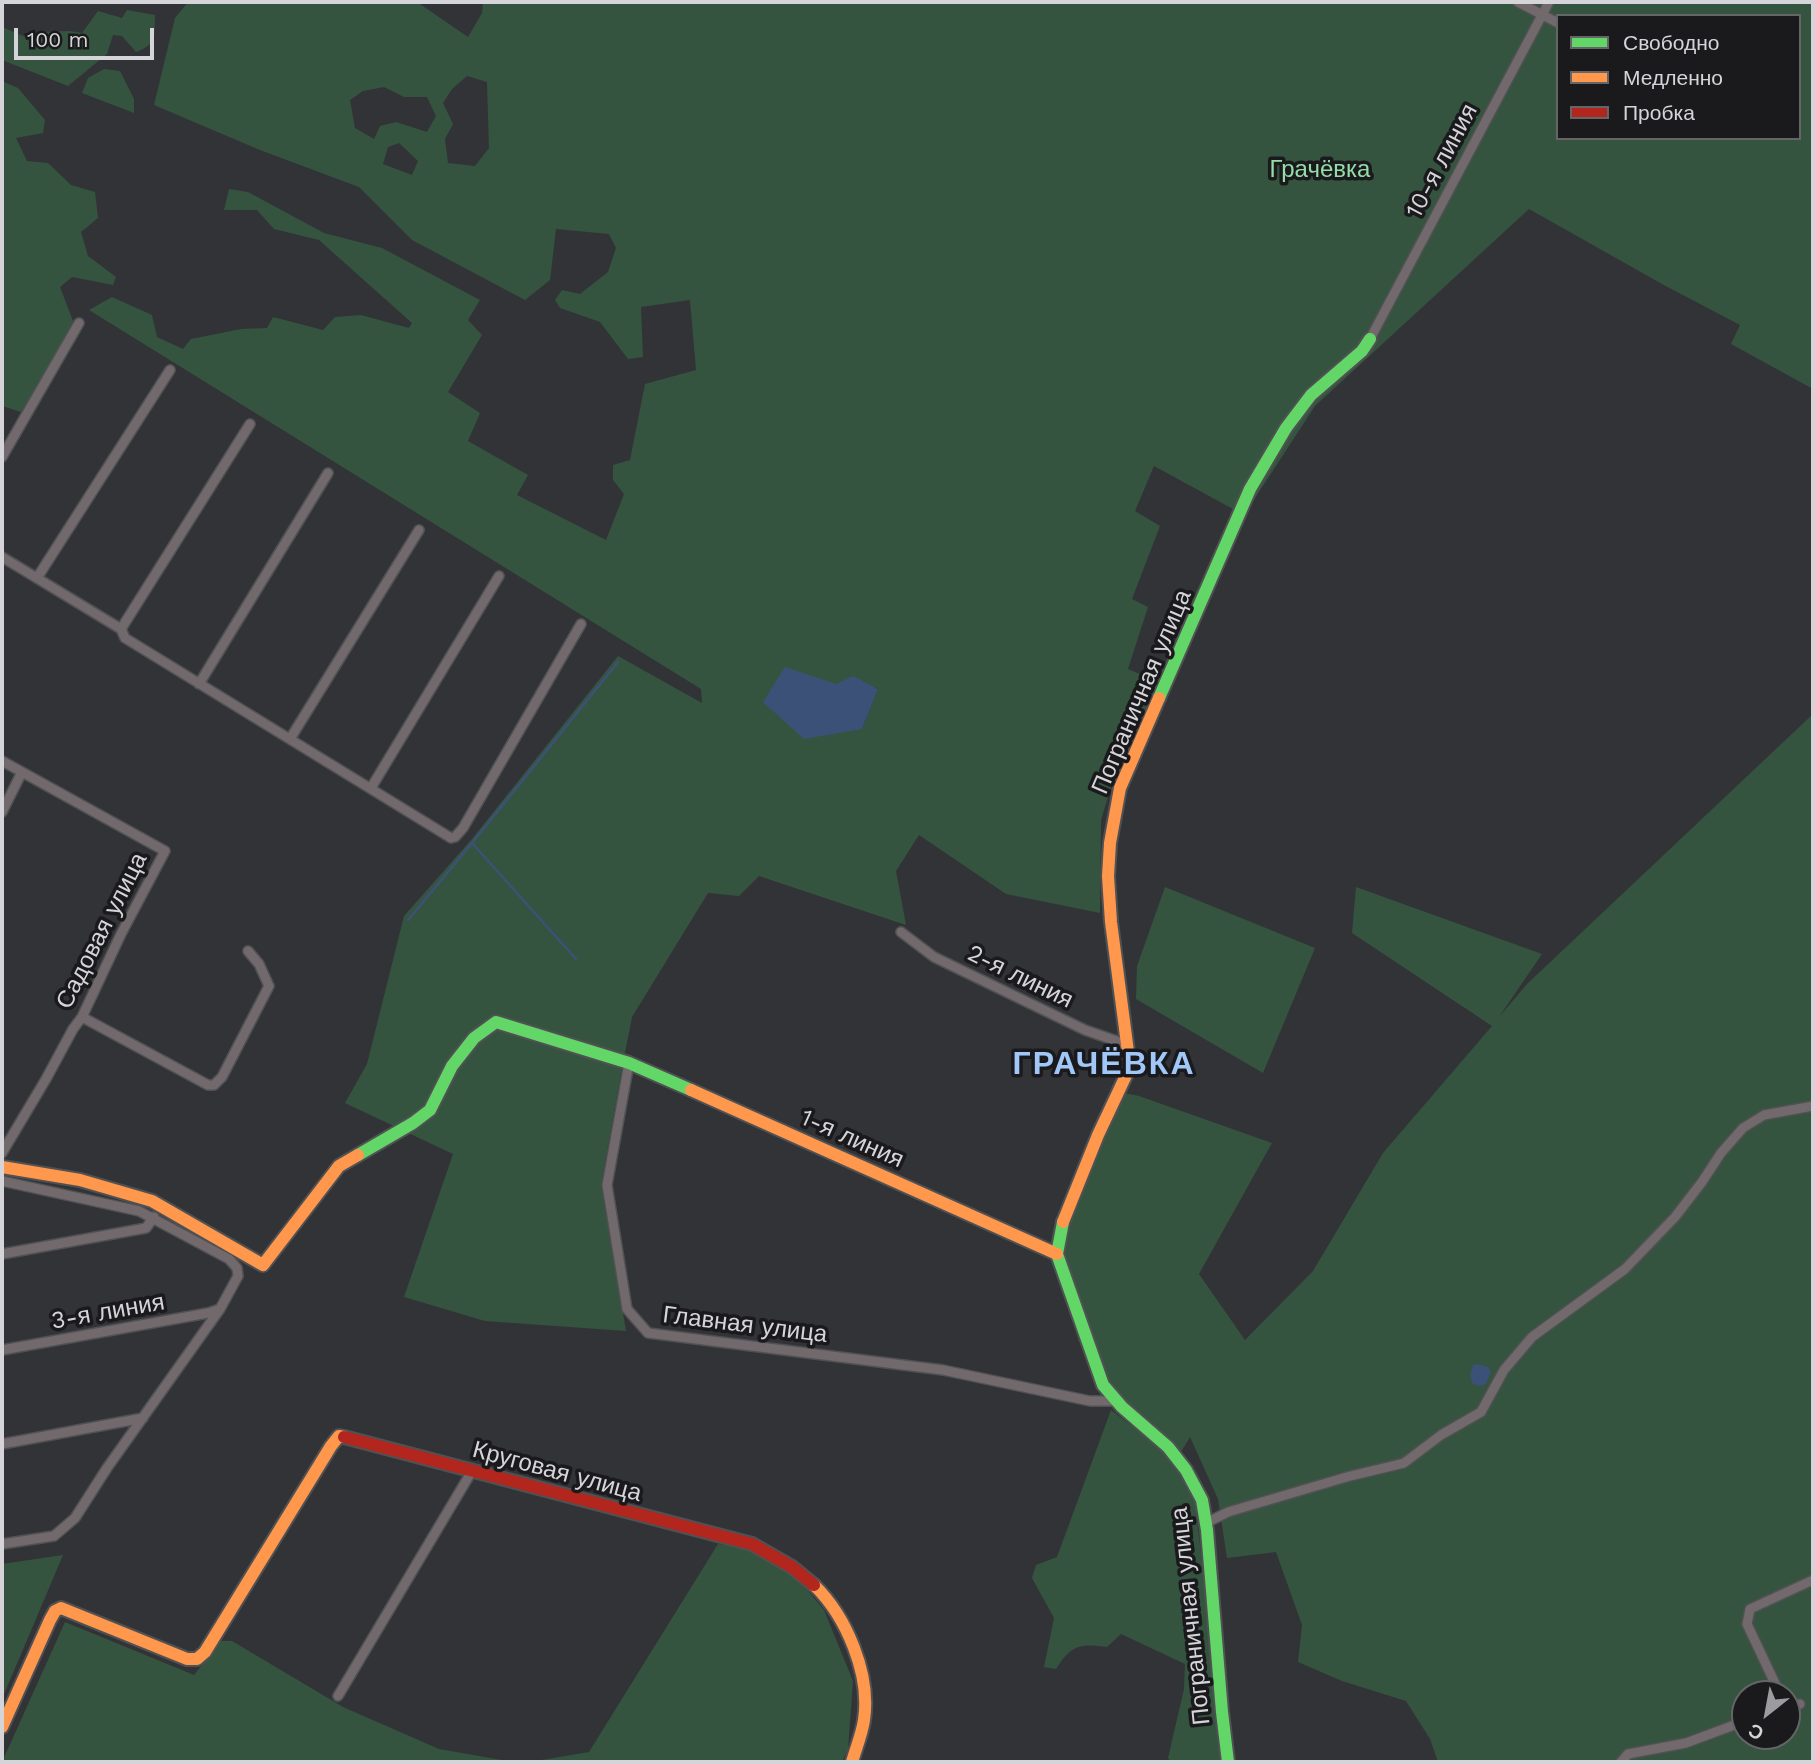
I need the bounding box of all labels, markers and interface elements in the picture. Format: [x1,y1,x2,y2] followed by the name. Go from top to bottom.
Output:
[18,14,158,58] scale bar
[1556,14,1801,140] legend
[27,27,89,52] text: 100 m
[1623,30,1720,55] text: Свободно
[1623,65,1723,90] text: Медленно
[1400,99,1484,223] street label: 10-я линия
[1623,100,1695,125] text: Пробка
[1270,156,1370,184] park label: Грачёвка
[1086,586,1198,798] street label: Пограничная улица
[50,848,154,1014] street label: Садовая улица
[962,939,1078,1015] street label: 2-я линия
[1014,1046,1194,1084] district label: ГРАЧЁВКА
[796,1104,908,1174] street label: 1-я линия
[49,1288,167,1336] street label: 3-я линия
[661,1301,829,1349] street label: Главная улица
[469,1436,645,1508] street label: Круговая улица
[1165,1506,1217,1726] street label: Пограничная улица
[1731,1680,1801,1750] north arrow
[1744,1718,1768,1745] text: С

